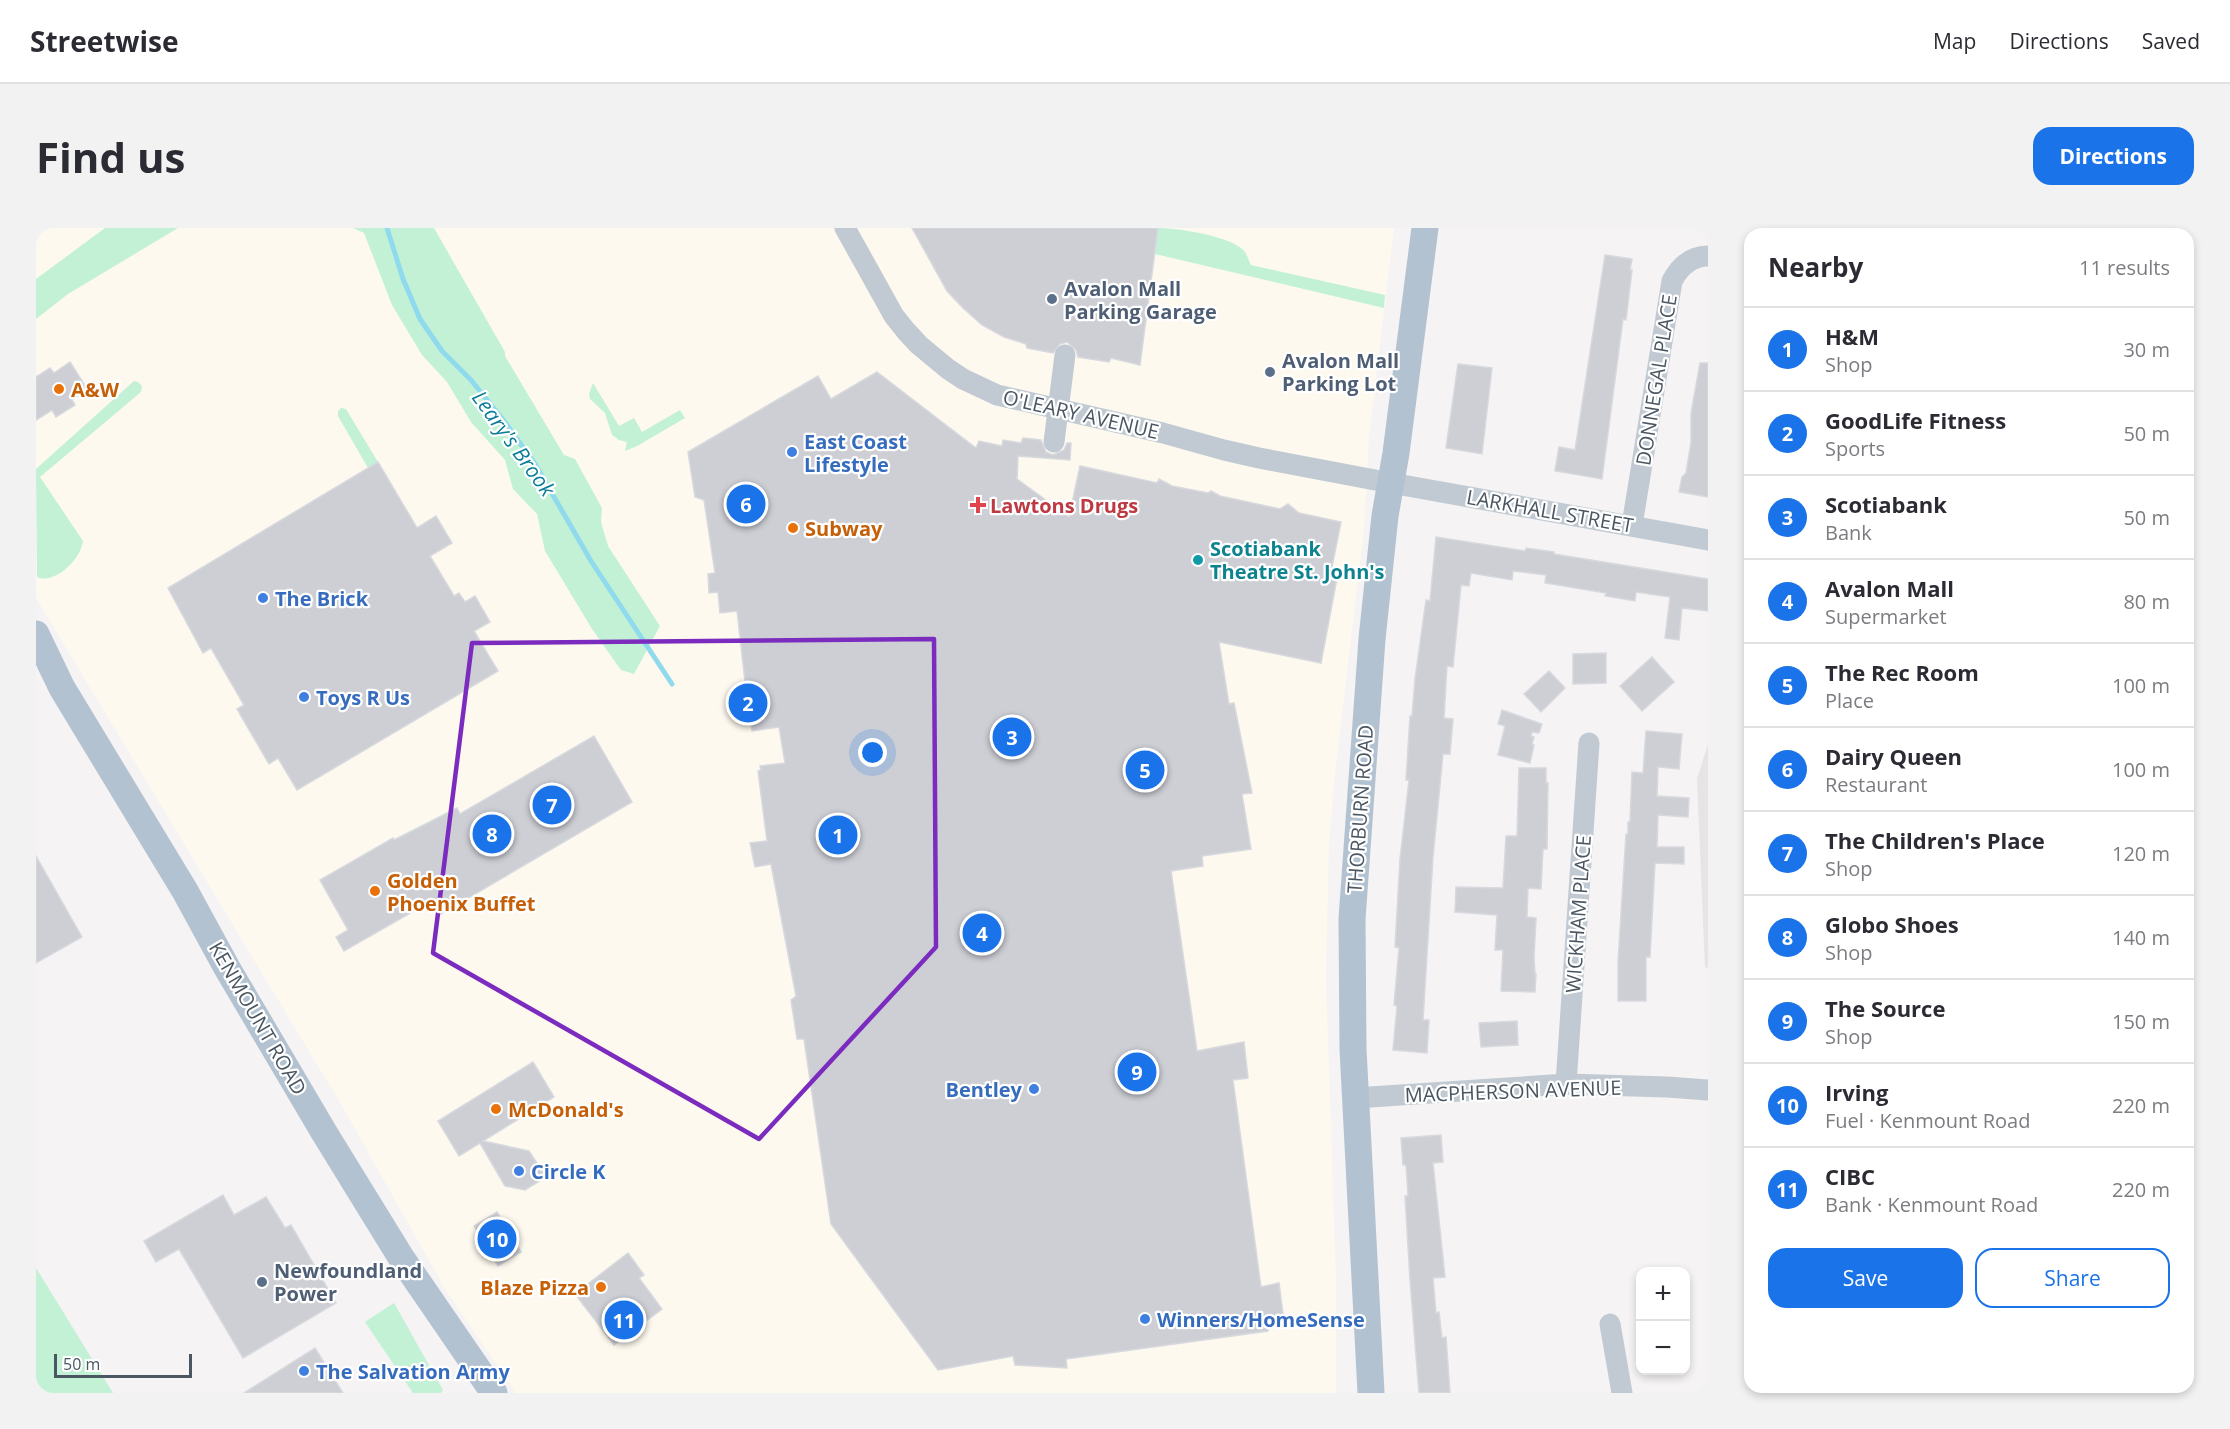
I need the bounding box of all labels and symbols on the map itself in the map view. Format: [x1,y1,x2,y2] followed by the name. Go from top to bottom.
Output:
[1064,275,1217,325] place label: Avalon Mall Parking Garage
[1045,292,1059,306] marker: Avalon Mall Parking Garage
[1629,292,1683,468] street label: DONNEGAL PLACE
[1282,347,1399,397] place label: Avalon Mall Parking Lot
[1263,365,1277,379] marker: Avalon Mall Parking Lot
[71,376,120,403] place label: A&W
[52,382,66,396] marker: A&W
[1000,383,1162,445] street label: O'LEARY AVENUE
[466,385,562,502] water label: Leary's Brook
[804,428,907,478] place label: East Coast Lifestyle
[785,445,799,459] marker: East Coast Lifestyle
[726,482,766,526] pin: 6
[1465,483,1635,539] street label: LARKHALL STREET
[990,492,1138,519] place label: Lawtons Drugs
[971,498,985,512] marker: Lawtons Drugs
[805,515,883,542] place label: Subway
[786,521,800,535] marker: Subway
[1210,535,1385,585] place label: Scotiabank Theatre St. John's
[1191,553,1205,567] marker: Scotiabank Theatre St. John's
[275,585,369,612] place label: The Brick
[256,591,270,605] marker: The Brick
[728,680,768,726] pin: 2
[316,684,410,711] place label: Toys R Us
[297,690,311,704] marker: Toys R Us
[992,714,1032,760] pin: 3
[1341,724,1379,894] street label: THORBURN ROAD
[858,738,887,767] your location
[1126,748,1164,792] pin: 5
[532,782,572,828] pin: 7
[472,812,512,856] pin: 8
[818,812,858,858] pin: 1
[1559,834,1597,994] street label: WICKHAM PLACE
[387,867,536,917] place label: Golden Phoenix Buffet
[368,884,382,898] marker: Golden Phoenix Buffet
[962,910,1002,956] pin: 4
[203,936,313,1100] street label: KENMOUNT ROAD
[1118,1050,1156,1094] pin: 9
[1404,1074,1622,1108] street label: MACPHERSON AVENUE
[946,1076,1023,1103] place label: Bentley
[1027,1082,1041,1096] marker: Bentley
[508,1096,624,1123] place label: McDonald's
[489,1102,503,1116] marker: McDonald's
[531,1158,606,1185] place label: Circle K
[512,1164,526,1178] marker: Circle K
[478,1216,516,1262] pin: 10
[274,1257,422,1307] place label: Newfoundland Power
[480,1274,589,1301] place label: Blaze Pizza
[255,1275,269,1289] marker: Newfoundland Power
[594,1280,608,1294] marker: Blaze Pizza
[604,1298,644,1342] pin: 11
[1157,1306,1365,1333] place label: Winners/HomeSense
[1138,1312,1152,1326] marker: Winners/HomeSense
[54,1351,192,1378] scale bar
[316,1358,510,1385] place label: The Salvation Army
[297,1364,311,1378] marker: The Salvation Army

